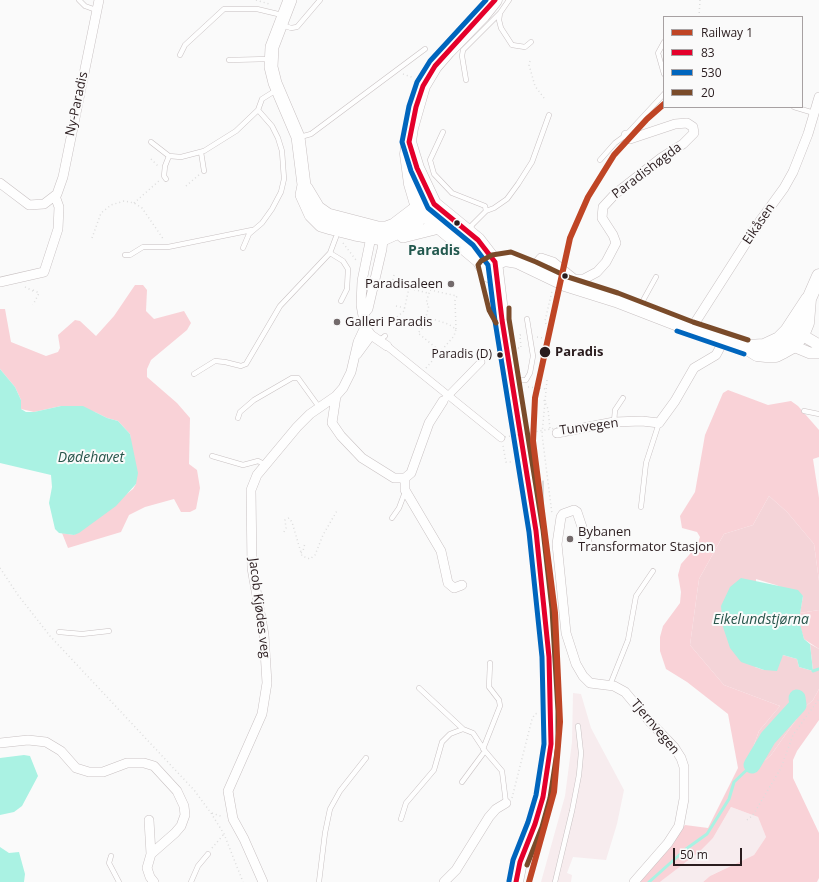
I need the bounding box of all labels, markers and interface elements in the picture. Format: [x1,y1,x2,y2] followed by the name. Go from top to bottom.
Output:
[663,16,803,108] legend
[701,24,753,41] text: Railway 1
[701,44,715,61] text: 83
[701,64,722,81] text: 530
[63,70,91,138] street label: Ny-Paradis
[701,84,715,101] text: 20
[609,140,685,202] street label: Paradishøgda
[740,201,778,247] street label: Eikåsen
[452,218,462,228] unlabelled marker
[408,243,460,259] district label: Paradis
[560,271,570,281] unlabelled marker
[365,276,443,292] place label: Paradisaleen
[446,279,456,289] marker: Paradisaleen
[345,314,433,330] place label: Galleri Paradis
[332,317,342,327] marker: Galleri Paradis
[555,344,603,360] place label: Paradis
[538,345,552,359] marker: Paradis
[432,348,492,362] place label: Paradis (D)
[495,350,505,360] marker: Paradis (D)
[559,415,619,439] street label: Tunvegen
[58,450,124,466] water label: Dødehavet
[578,524,714,555] place label: Bybanen Transformator Stasjon
[565,534,575,544] marker: Bybanen Transformator Stasjon
[245,557,273,659] street label: Jacob Kjødes veg
[713,612,809,628] water label: Eikelundstjørna
[627,696,683,758] street label: Tjernvegen
[675,840,744,866] scale bar
[680,846,708,863] text: 50 m

